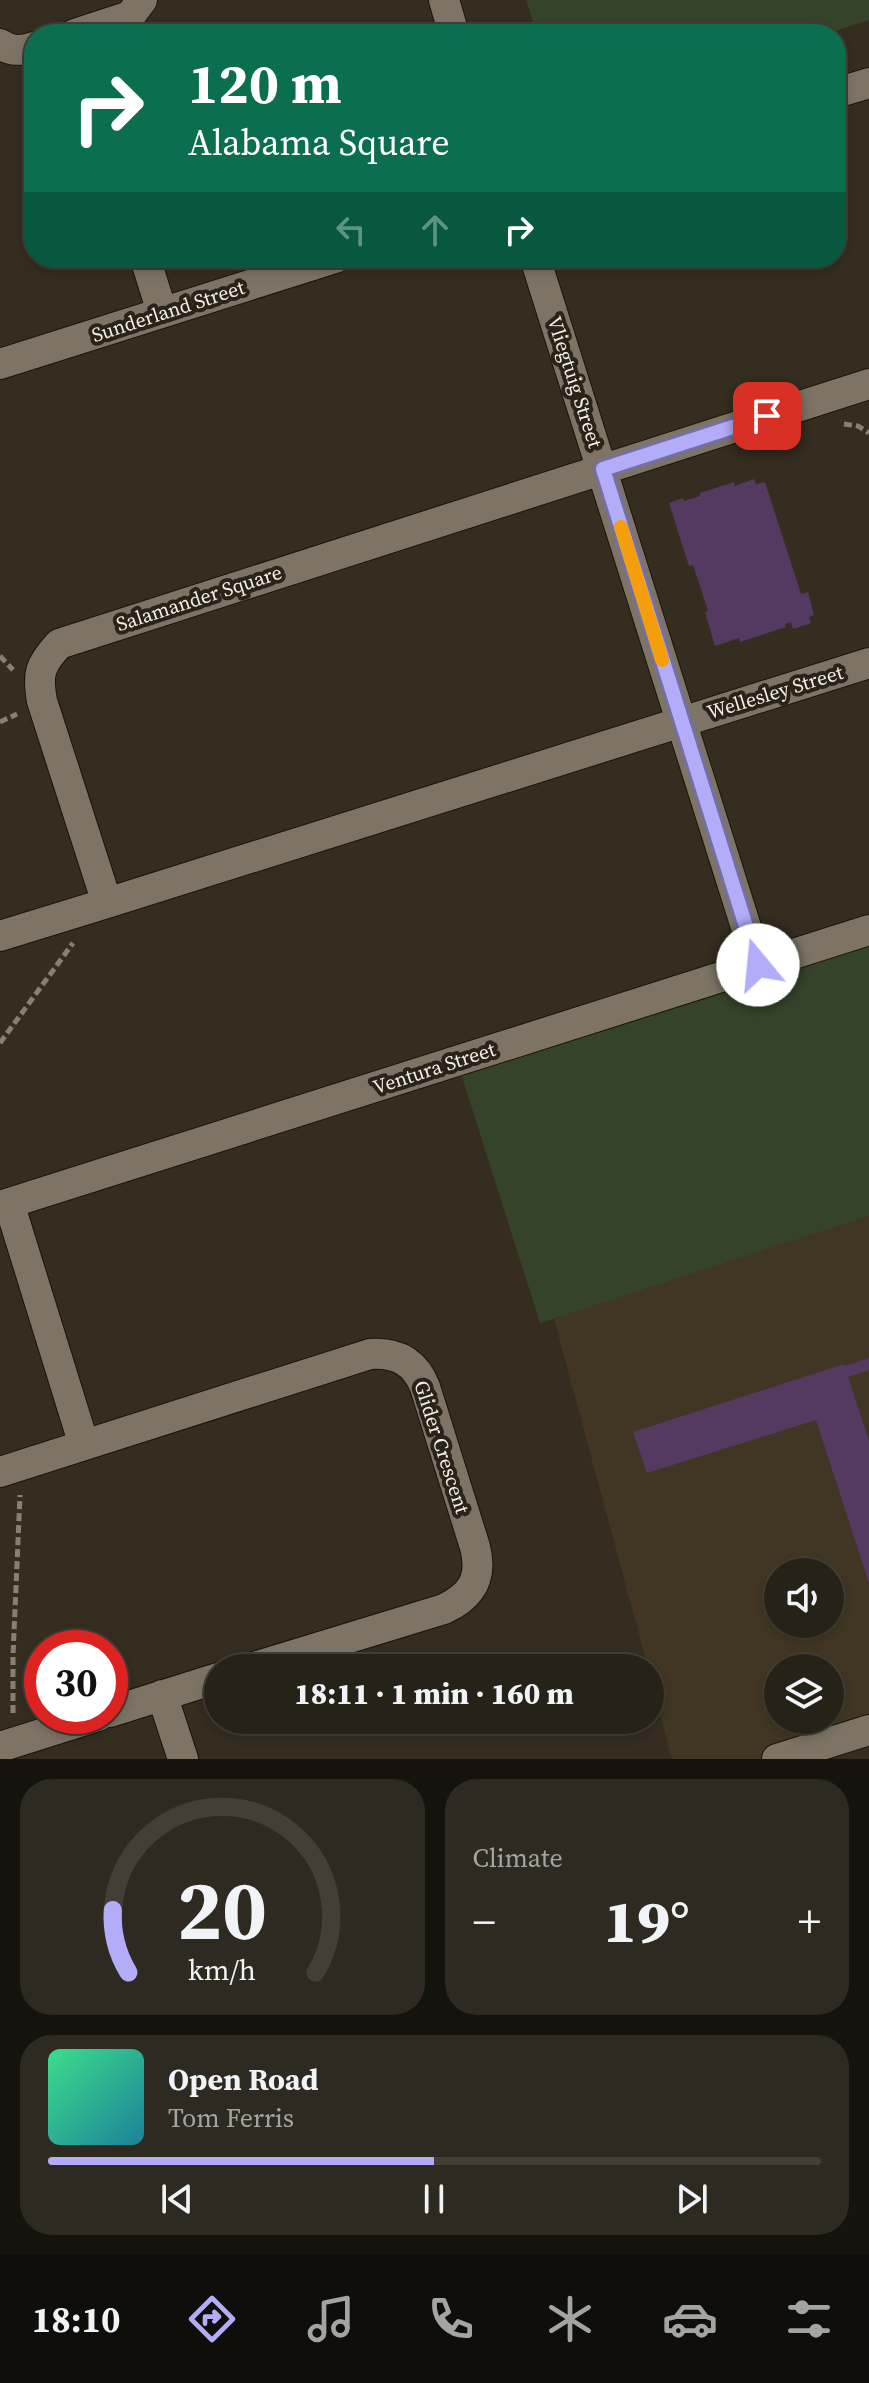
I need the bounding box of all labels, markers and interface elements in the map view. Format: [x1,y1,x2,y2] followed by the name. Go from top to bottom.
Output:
[188,45,342,122] text: 120 m
[56,56,160,160] icon: right
[188,118,450,167] text: Alabama Square
[329,208,373,252] icon: left
[413,208,457,252] icon: ahead
[497,208,541,252] icon: right
[88,273,249,349] street label: Sunderland Street
[541,313,610,452] street label: Vliegtuig Street
[733,382,801,450] pin
[745,394,789,438] icon: arrive
[113,558,285,638] street label: Salamander Square
[703,658,847,726] street label: Wellesley Street
[716,923,800,1007] position arrow
[369,1035,499,1101] street label: Ventura Street
[407,1377,477,1518] street label: Glider Crescent
[764,1558,844,1734] map controls
[764,1558,844,1638] button: sound
[24,1630,128,1734] speed limit sign: 30
[764,1654,844,1734] button: layers
[294,1673,574,1714] text: 18:11 · 1 min · 160 m
[473,1840,563,1876] text: Climate
[177,1853,267,1967] text: 20
[604,1880,690,1962] text: 19°
[473,1891,496,1952] text: −
[798,1891,821,1952] text: +
[188,1950,256,1990] text: km/h
[168,2059,319,2100] text: Open Road
[168,2100,294,2136] text: Tom Ferris
[155,2177,199,2221] icon: previous
[412,2177,456,2221] icon: pause
[670,2177,714,2221] icon: next
[184,2291,240,2347] icon: directions
[303,2291,359,2347] icon: music
[423,2291,479,2347] icon: phone
[542,2291,598,2347] icon: climate
[662,2291,718,2347] icon: car
[781,2291,837,2347] icon: filters
[32,2295,121,2344] text: 18:10

